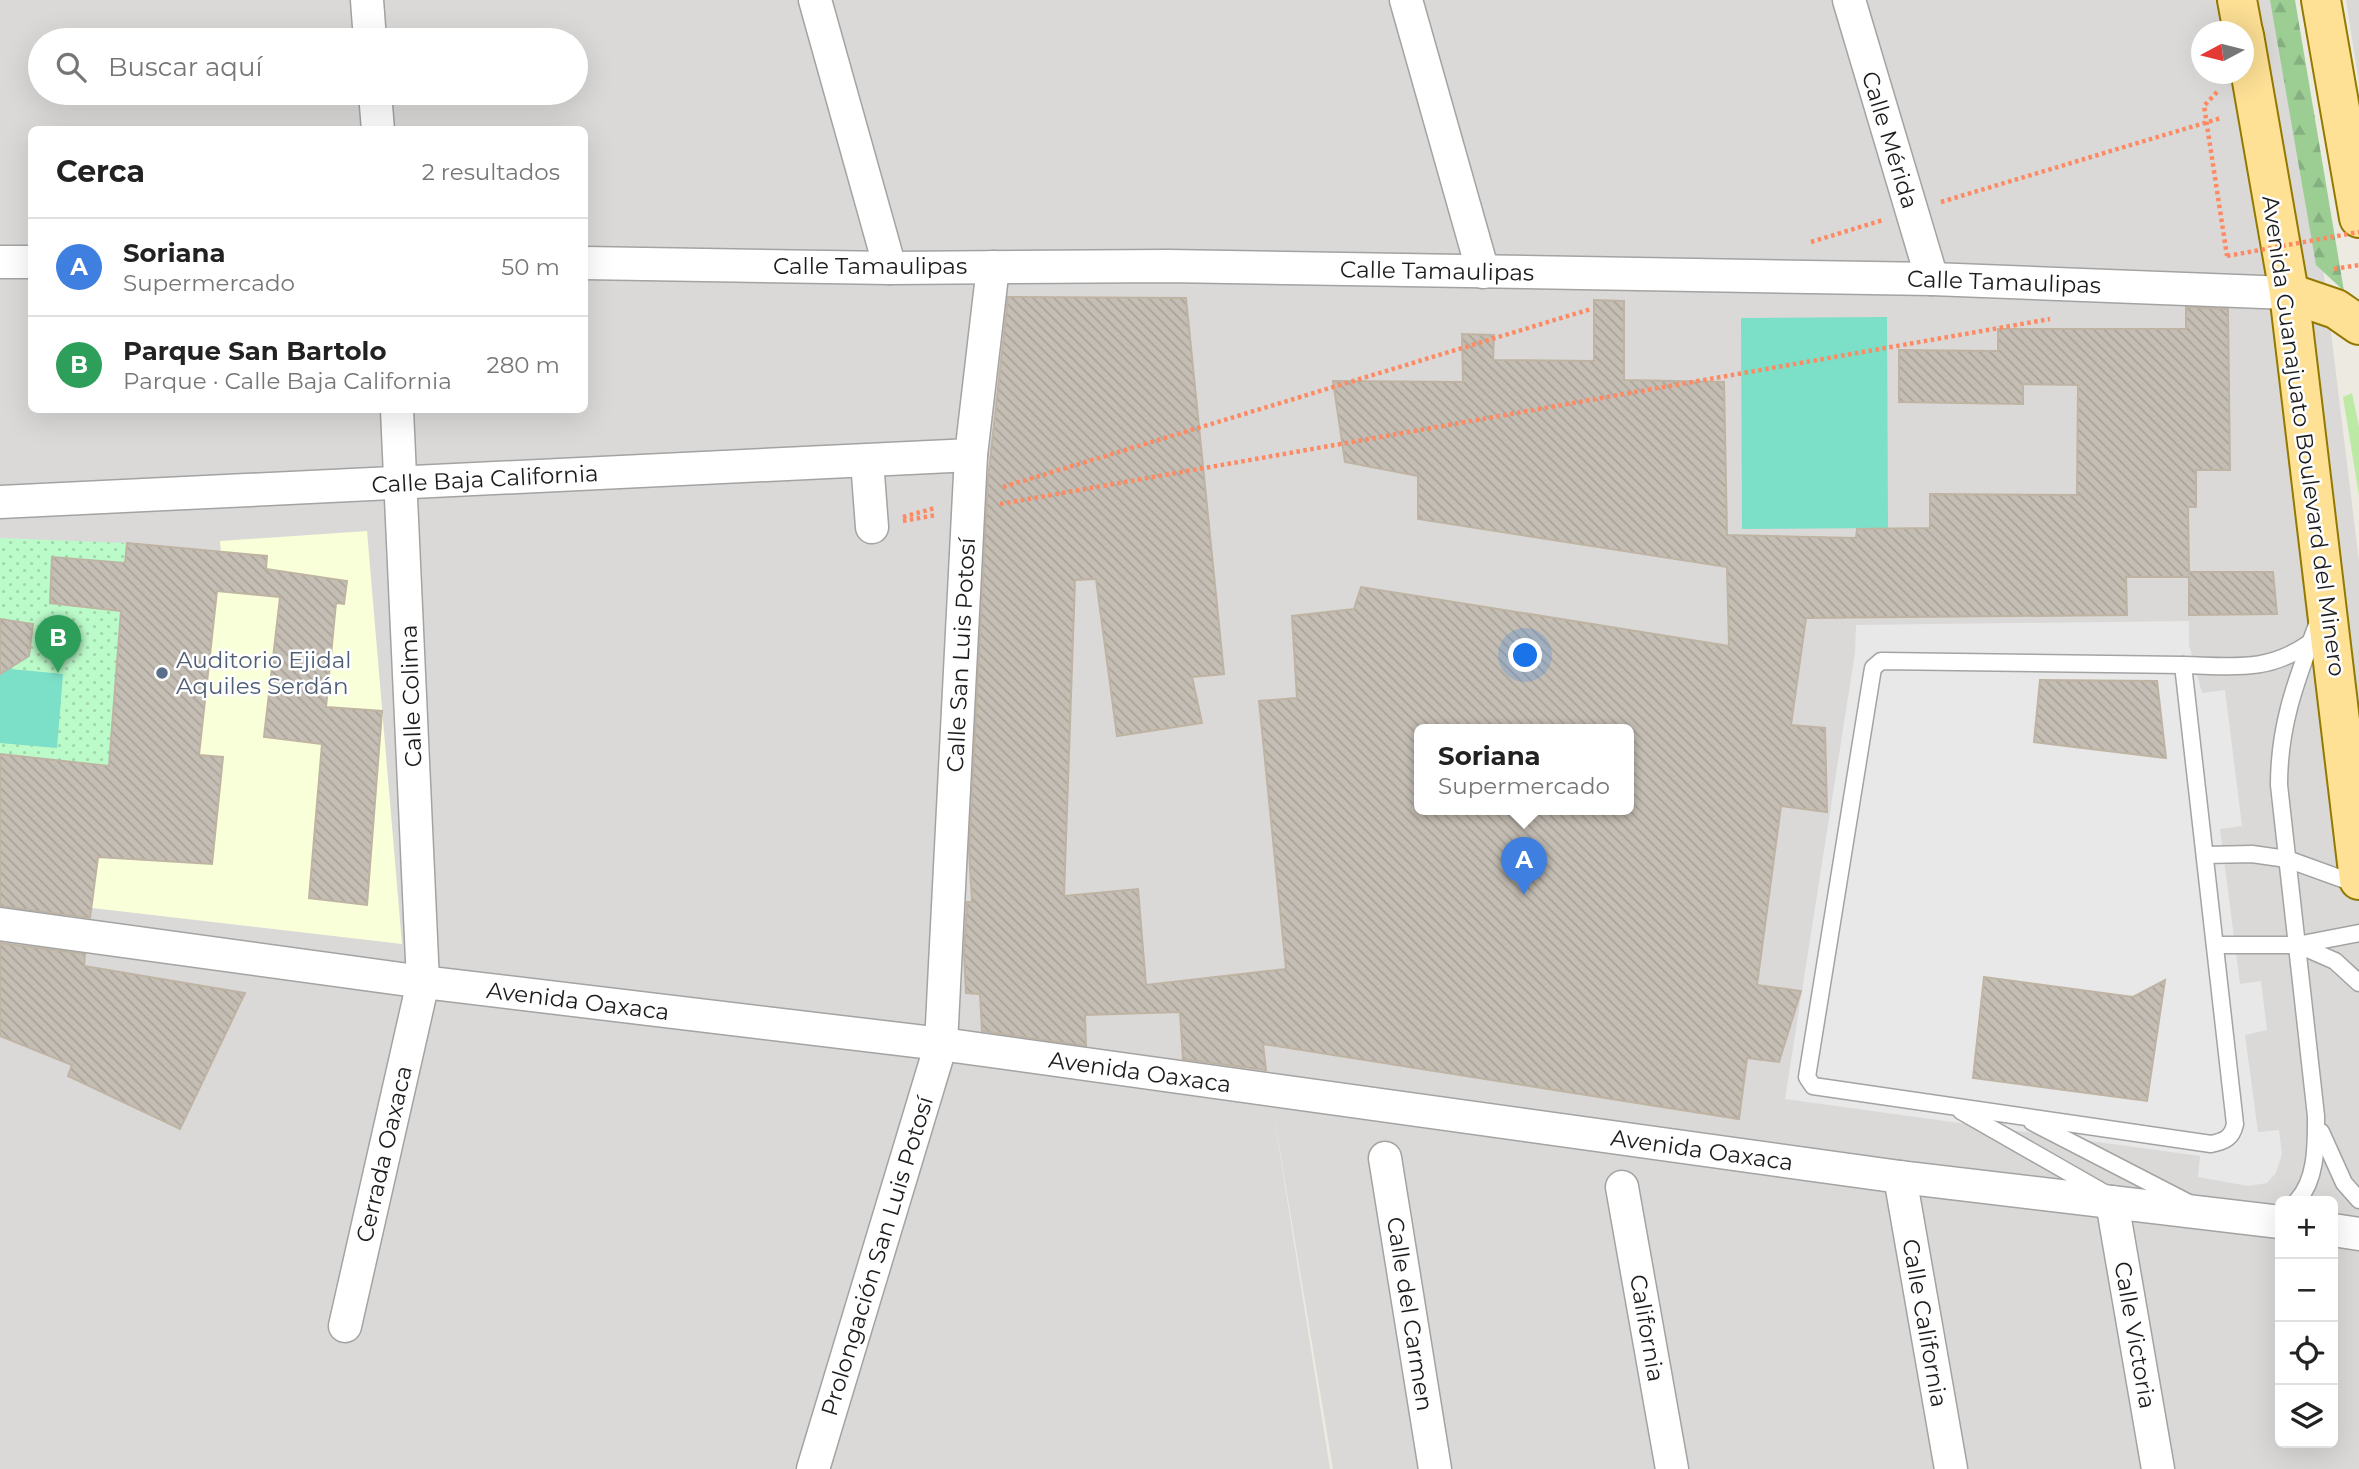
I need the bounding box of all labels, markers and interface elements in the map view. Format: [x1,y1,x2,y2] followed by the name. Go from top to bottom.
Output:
[2191,21,2254,84] north arrow
[28,28,588,105] search box
[52,48,90,86] icon: search
[108,51,262,83] text: Buscar aquí
[1856,68,1924,212] street label: Calle Mérida
[56,153,145,190] text: Cerca
[422,158,560,186] text: 2 resultados
[2256,194,2352,678] street label: Avenida Guanajuato Boulevard del Minero
[123,237,226,269] text: Soriana
[773,252,967,280] street label: Calle Tamaulipas
[70,253,88,281] text: A
[501,253,560,281] text: 50 m
[1340,255,1534,287] street label: Calle Tamaulipas
[1906,265,2102,299] street label: Calle Tamaulipas
[123,269,295,297] text: Supermercado
[123,335,386,367] text: Parque San Bartolo
[70,351,88,379] text: B
[487,351,560,379] text: 280 m
[123,367,452,395] text: Parque · Calle Baja California
[371,459,599,499] street label: Calle Baja California
[941,536,981,773] street label: Calle San Luis Potosí
[35,615,81,673] pin: B
[395,624,427,768] street label: Calle Colima
[1508,638,1542,672] your location
[176,646,352,700] place label: Auditorio Ejidal Aquiles Serdán
[154,665,170,681] marker: Auditorio Ejidal Aquiles Serdán
[1414,724,1634,815] popup
[1438,740,1541,772] text: Soriana
[1438,772,1610,800] text: Supermercado
[1501,837,1547,895] pin: A
[485,976,671,1026] street label: Avenida Oaxaca
[1047,1045,1233,1099] street label: Avenida Oaxaca
[350,1063,418,1245] street label: Cerrada Oaxaca
[815,1092,939,1419] street label: Prolongación San Luis Potosí
[1609,1123,1795,1177] street label: Avenida Oaxaca
[2275,1196,2338,1448] map controls
[2275,1196,2338,1259] button: +
[1381,1215,1439,1413] street label: Calle del Carmen
[1896,1237,1954,1409] street label: Calle California
[2108,1259,2162,1411] street label: Calle Victoria
[2275,1259,2338,1322] button: −
[1624,1272,1670,1384] street label: California
[2275,1322,2338,1385] button: locate
[2275,1385,2338,1448] button: layers

